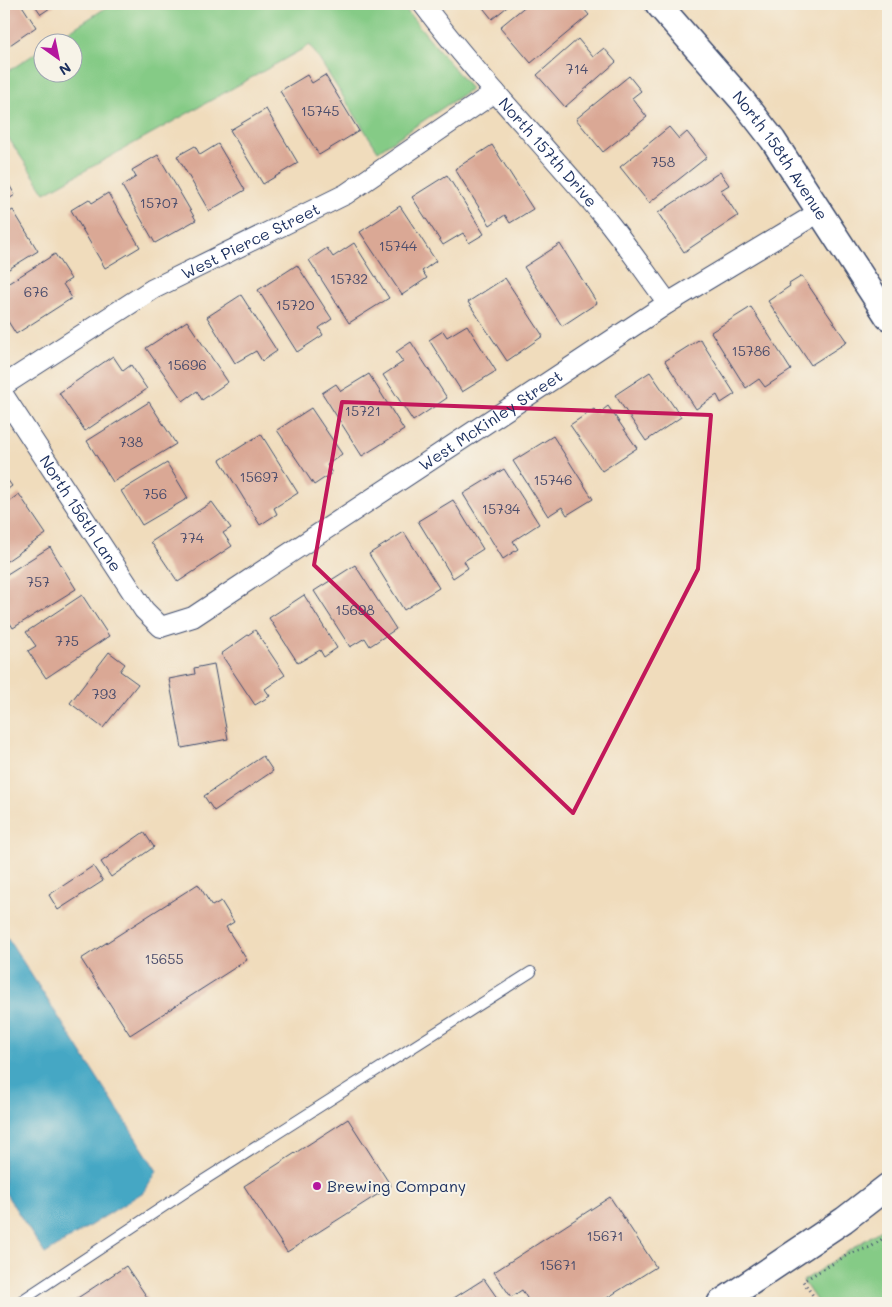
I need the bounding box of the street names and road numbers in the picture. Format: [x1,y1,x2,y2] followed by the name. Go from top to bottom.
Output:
[728,86,833,224] street label: North 158th Avenue
[494,93,602,211] street label: North 157th Drive
[178,198,323,284] street label: West Pierce Street
[414,365,566,475] street label: West McKinley Street
[35,451,127,575] street label: North 156th Lane

